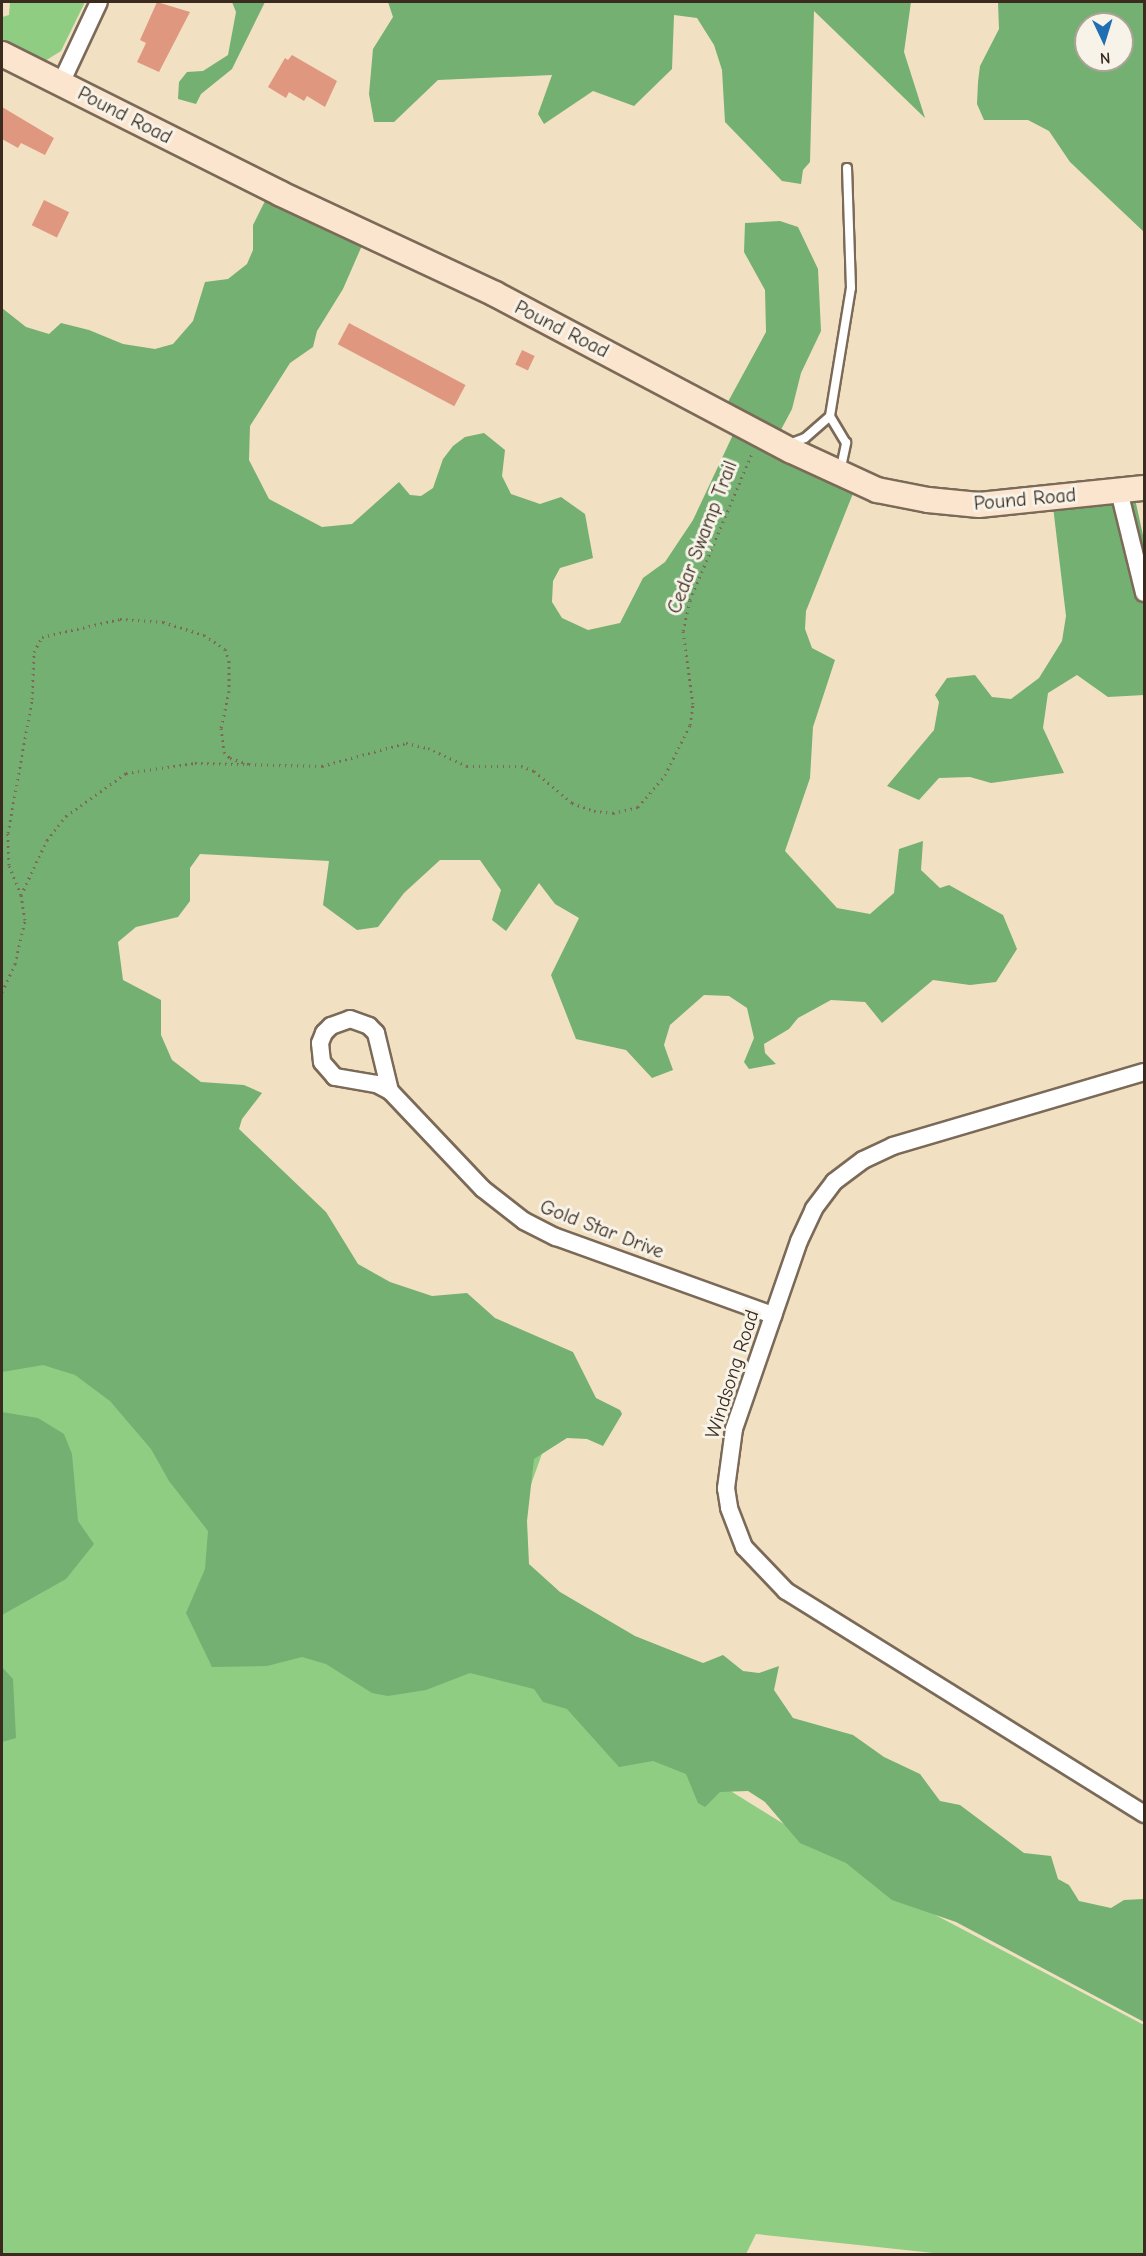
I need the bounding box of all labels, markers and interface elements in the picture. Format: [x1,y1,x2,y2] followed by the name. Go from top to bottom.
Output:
[1074,12,1134,72] north arrow
[1099,49,1111,67] text: N
[74,81,176,149] street label: Pound Road
[511,295,613,363] street label: Pound Road
[662,457,742,617] street label: Cedar Swamp Trail
[973,483,1077,515] street label: Pound Road
[537,1194,667,1264] street label: Gold Star Drive
[700,1307,764,1441] street label: Windsong Road

